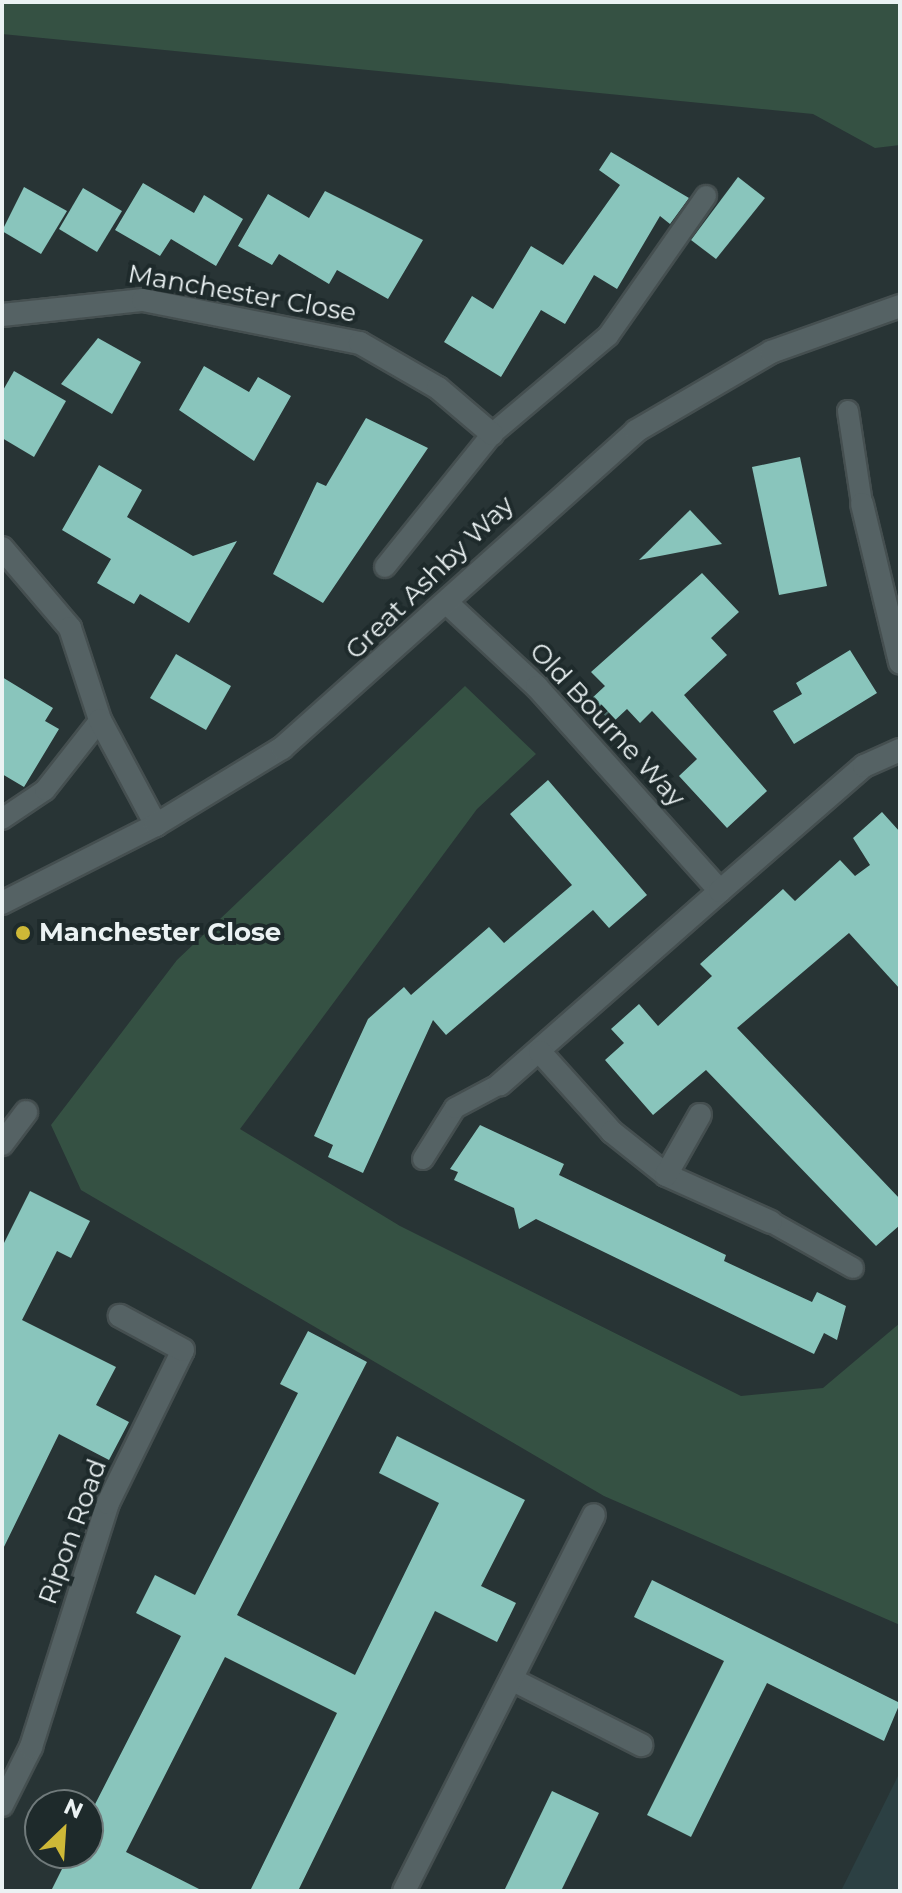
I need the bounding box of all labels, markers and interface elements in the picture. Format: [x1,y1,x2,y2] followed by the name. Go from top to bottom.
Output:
[125,259,359,329] street label: Manchester Close
[339,490,521,666] street label: Great Ashby Way
[523,636,691,814] street label: Old Bourne Way
[39,917,281,949] place label: Manchester Close
[14,924,32,942] marker: Manchester Close
[32,1455,114,1609] street label: Ripon Road
[24,1789,104,1869] north arrow
[60,1793,87,1825] text: N

